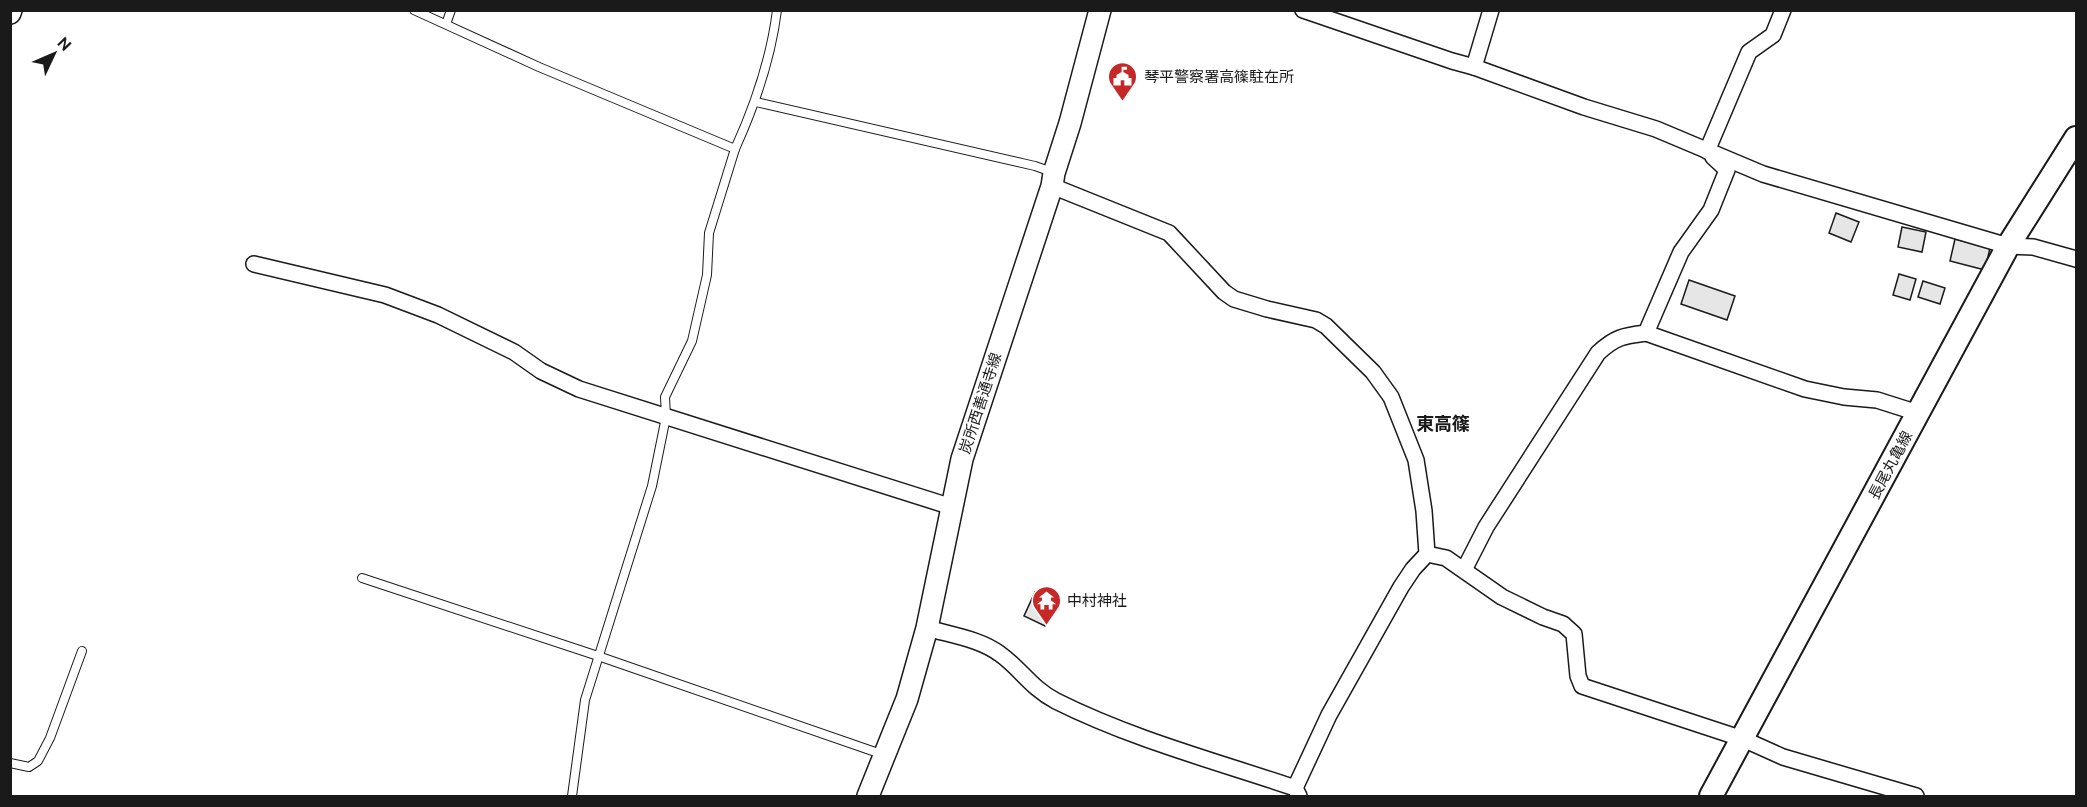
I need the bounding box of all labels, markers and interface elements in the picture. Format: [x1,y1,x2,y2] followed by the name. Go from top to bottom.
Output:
[24,24,84,84] north arrow
[54,33,75,54] text: N
[1107,60,1139,102] public building icon: 琴平警察署高篠駐在所
[1144,68,1294,85] place label: 琴平警察署高篠駐在所
[956,350,1004,456] street label: 炭所西善通寺線
[1416,413,1470,433] district label: 東高篠
[1865,428,1915,502] street label: 長尾丸亀線
[1030,584,1062,626] temple icon: 中村神社
[1067,592,1127,609] place label: 中村神社

